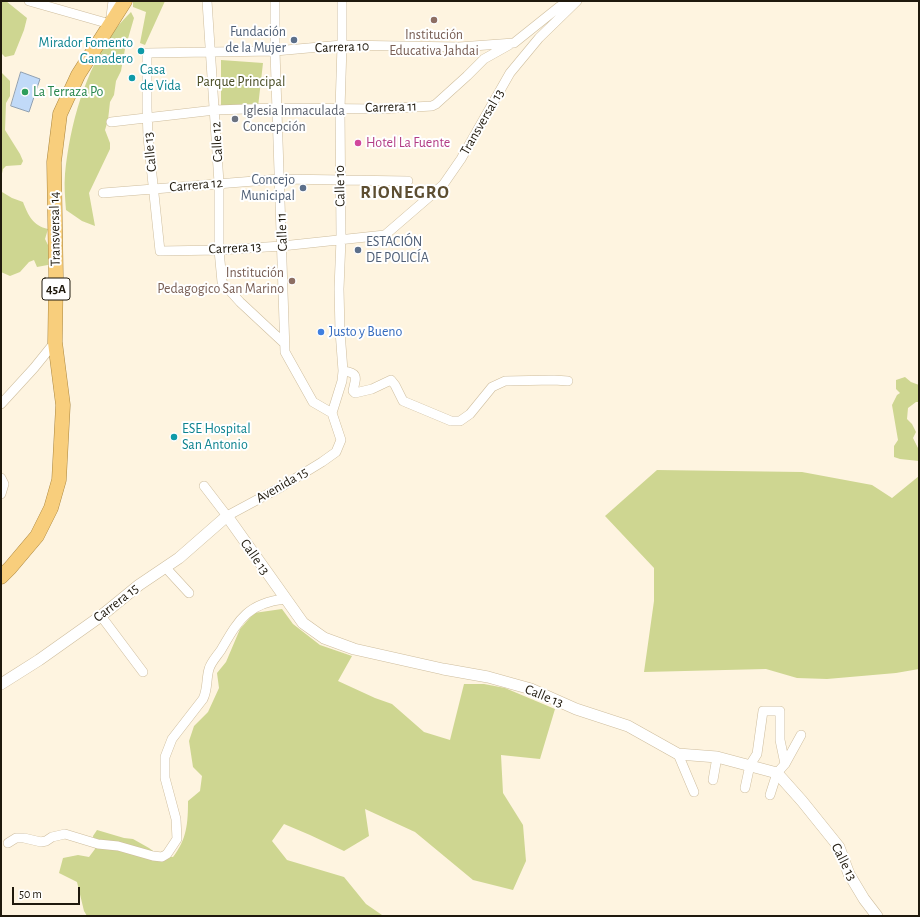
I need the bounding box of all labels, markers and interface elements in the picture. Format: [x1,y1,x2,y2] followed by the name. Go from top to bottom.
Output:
[429,15,439,25] marker: Institución Educativa Jahdai
[225,24,286,56] place label: Fundación de la Mujer
[389,27,479,60] place label: Institución Educativa Jahdai
[39,35,133,68] place label: Mirador Fomento Ganadero
[289,35,299,45] marker: Fundación de la Mujer
[314,38,370,56] street label: Carrera 10
[136,46,146,56] marker: Mirador Fomento Ganadero
[140,62,181,94] place label: Casa de Vida
[127,73,137,83] marker: Casa de Vida
[197,74,285,90] park label: Parque Principal
[33,84,103,100] place label: La Terraza Po
[456,86,508,158] street label: Transversal 13
[20,87,30,97] marker: La Terraza Po
[365,98,417,116] street label: Carrera 11
[243,103,345,136] place label: Iglesia Inmaculada Concepción
[230,114,240,124] marker: Iglesia Inmaculada Concepción
[208,121,226,163] street label: Calle 12
[140,131,160,173] street label: Calle 13
[366,135,450,151] place label: Hotel La Fuente
[353,138,363,148] marker: Hotel La Fuente
[331,165,349,207] street label: Calle 10
[241,172,295,204] place label: Concejo Municipal
[169,174,223,196] street label: Carrera 12
[360,182,450,204] district label: RIONEGRO
[298,183,308,193] marker: Concejo Municipal
[46,191,64,267] street label: Transversal 14
[273,212,291,252] street label: Calle 11
[366,234,429,266] place label: ESTACIÓN DE POLICÍA
[208,238,262,258] street label: Carrera 13
[353,245,363,255] marker: ESTACIÓN DE POLICÍA
[157,265,284,298] place label: Institución Pedagogico San Marino
[287,276,297,286] marker: Institución Pedagogico San Marino
[42,278,70,300] road number: 45A
[329,324,402,340] place label: Justo y Bueno
[316,327,326,337] marker: Justo y Bueno
[182,421,251,454] place label: ESE Hospital San Antonio
[169,432,179,442] marker: ESE Hospital San Antonio
[253,463,311,507] street label: Avenida 15
[237,536,273,578] street label: Calle 13
[90,580,142,626] street label: Carrera 15
[522,681,566,711] street label: Calle 13
[827,840,861,884] street label: Calle 13
[14,879,82,905] scale bar
[19,888,42,900] text: 50 m

